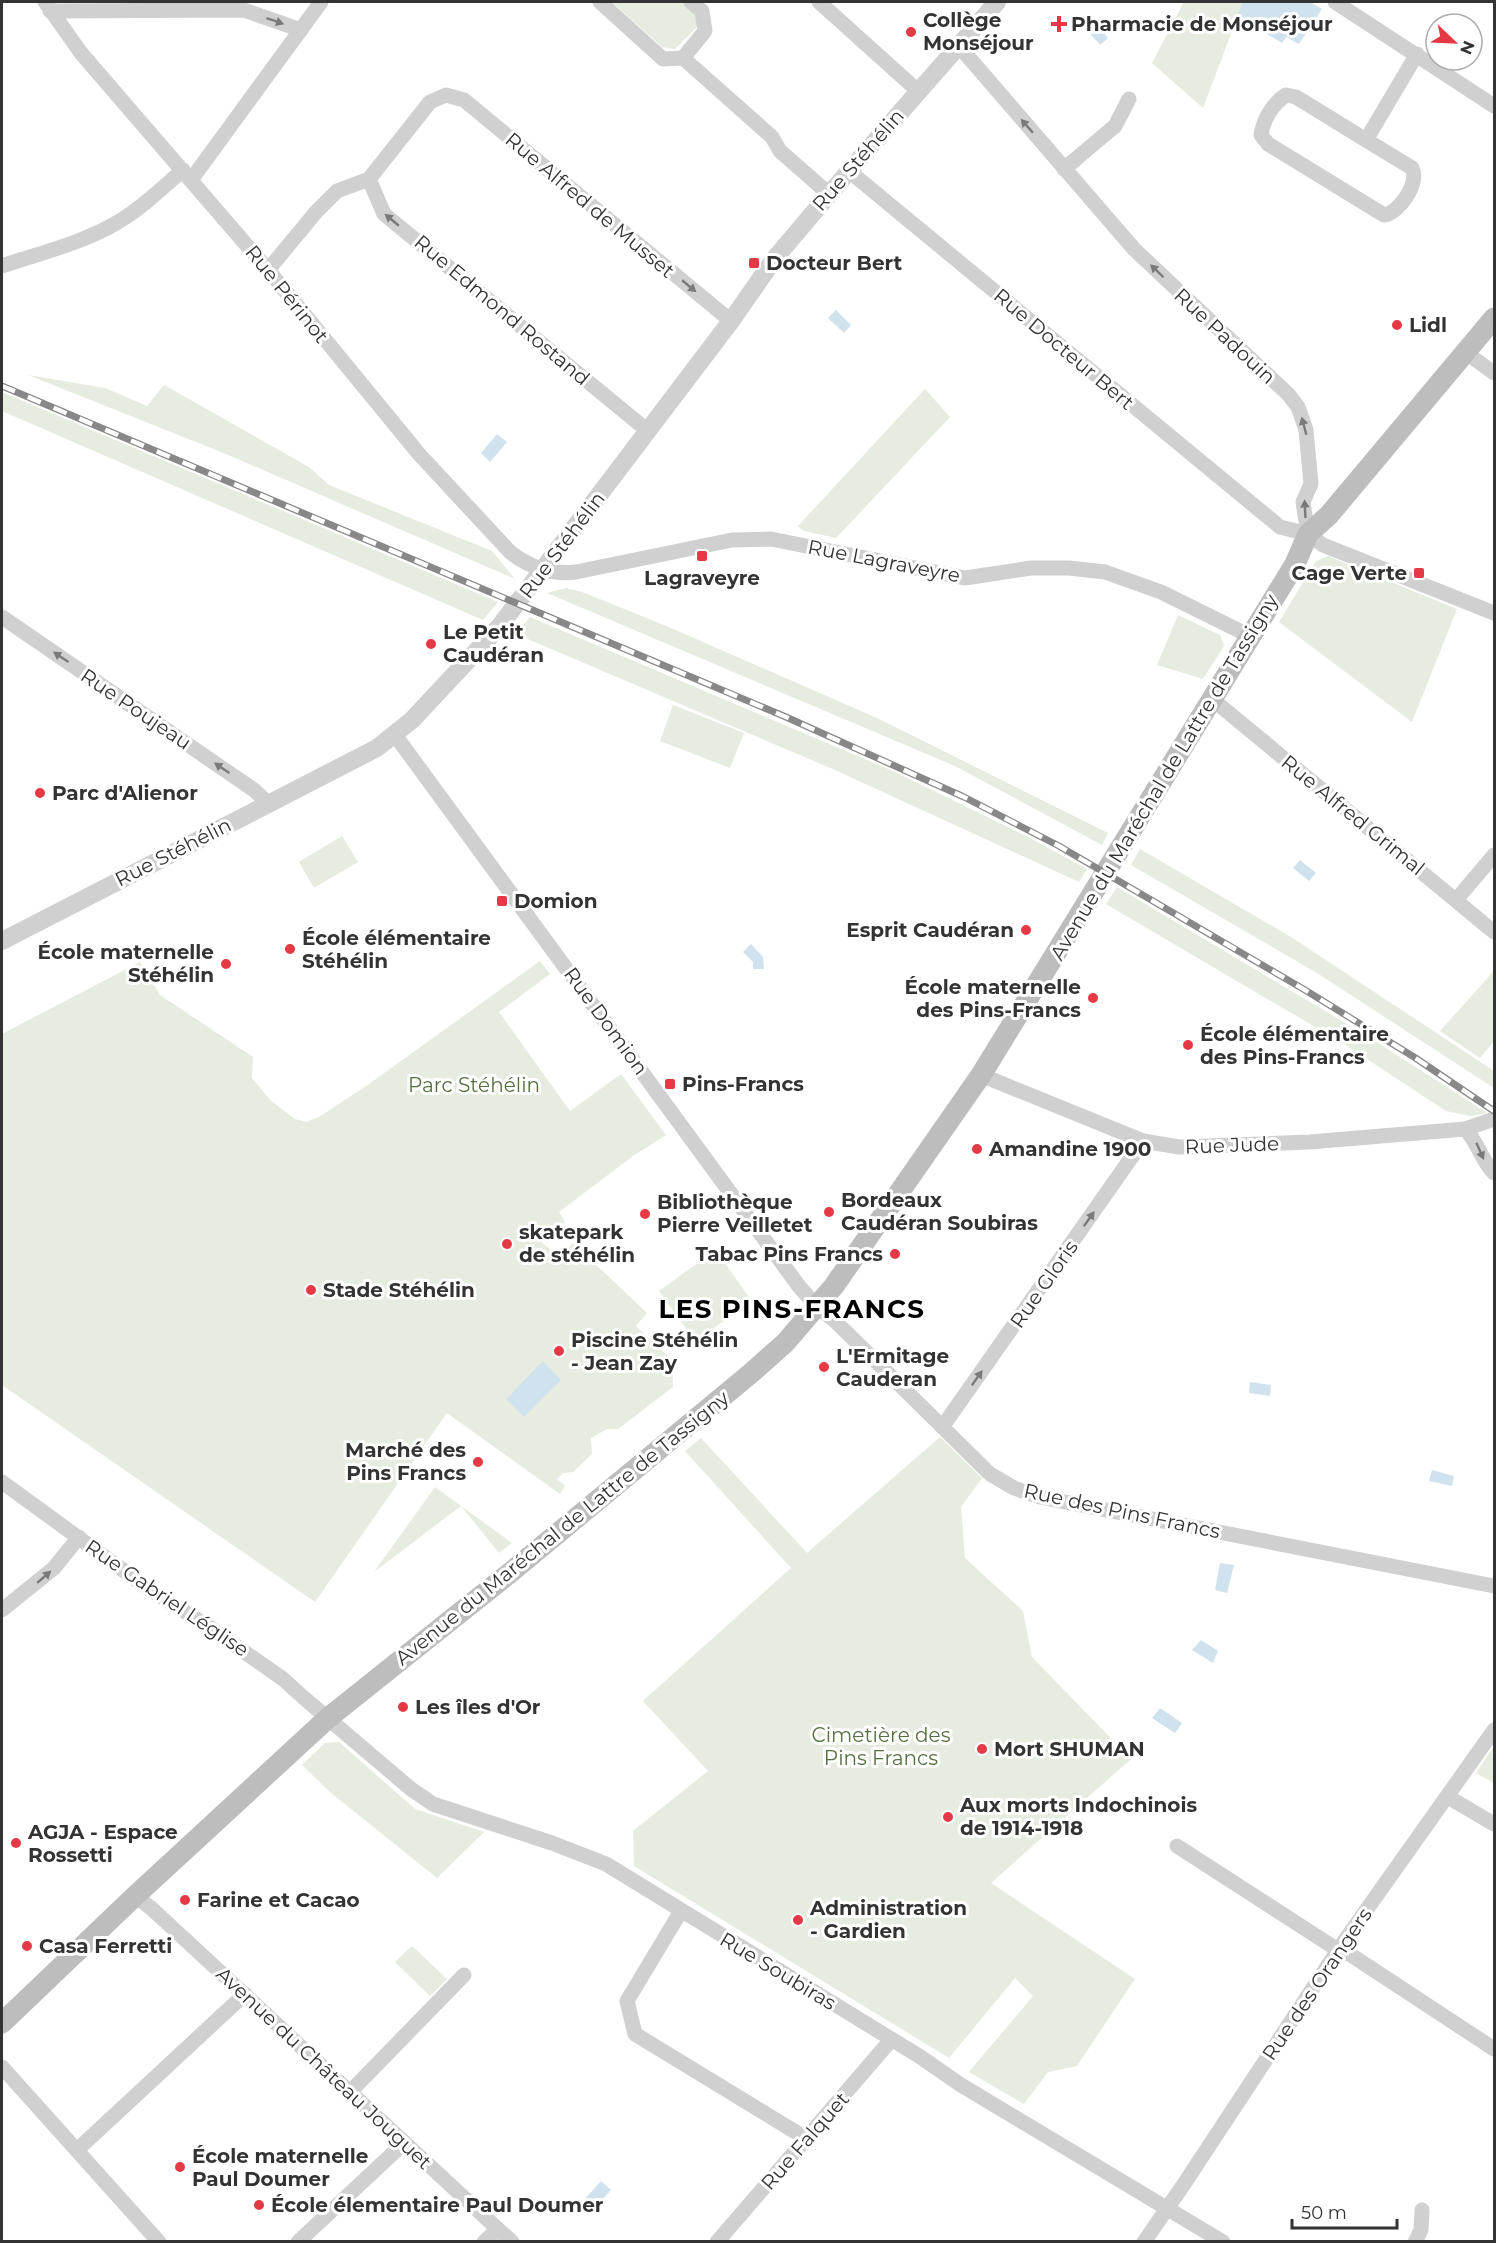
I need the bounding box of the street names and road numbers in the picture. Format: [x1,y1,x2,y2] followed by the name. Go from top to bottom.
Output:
[807,104,909,216] street label: Rue Stéhélin
[501,127,679,283] street label: Rue Alfred de Musset
[409,230,595,390] street label: Rue Edmond Rostand
[240,240,334,348] street label: Rue Périnot
[989,283,1139,415] street label: Rue Docteur Bert
[1169,283,1281,389] street label: Rue Padouin
[514,487,610,603] street label: Rue Stéhélin
[806,534,962,588] street label: Rue Lagraveyre
[1045,590,1283,964] street label: Avenue du Maréchal de Lattre de Tassigny
[76,663,196,755] street label: Rue Poujeau
[1276,750,1430,880] street label: Rue Alfred Grimal
[111,812,235,892] street label: Rue Stéhélin
[559,963,653,1079] street label: Rue Domion
[1184,1131,1280,1159] street label: Rue Jude
[1005,1235,1083,1332] street label: Rue Gloris
[390,1386,734,1670] street label: Avenue du Maréchal de Lattre de Tassigny
[1022,1478,1223,1544] street label: Rue des Pins Francs
[81,1534,253,1662] street label: Rue Gabriel Léglise
[1257,1903,1377,2065] street label: Rue des Orangers
[716,1927,841,2015] street label: Rue Soubiras
[211,1962,437,2174] street label: Avenue du Château Jouguet
[756,2087,854,2195] street label: Rue Falquet

